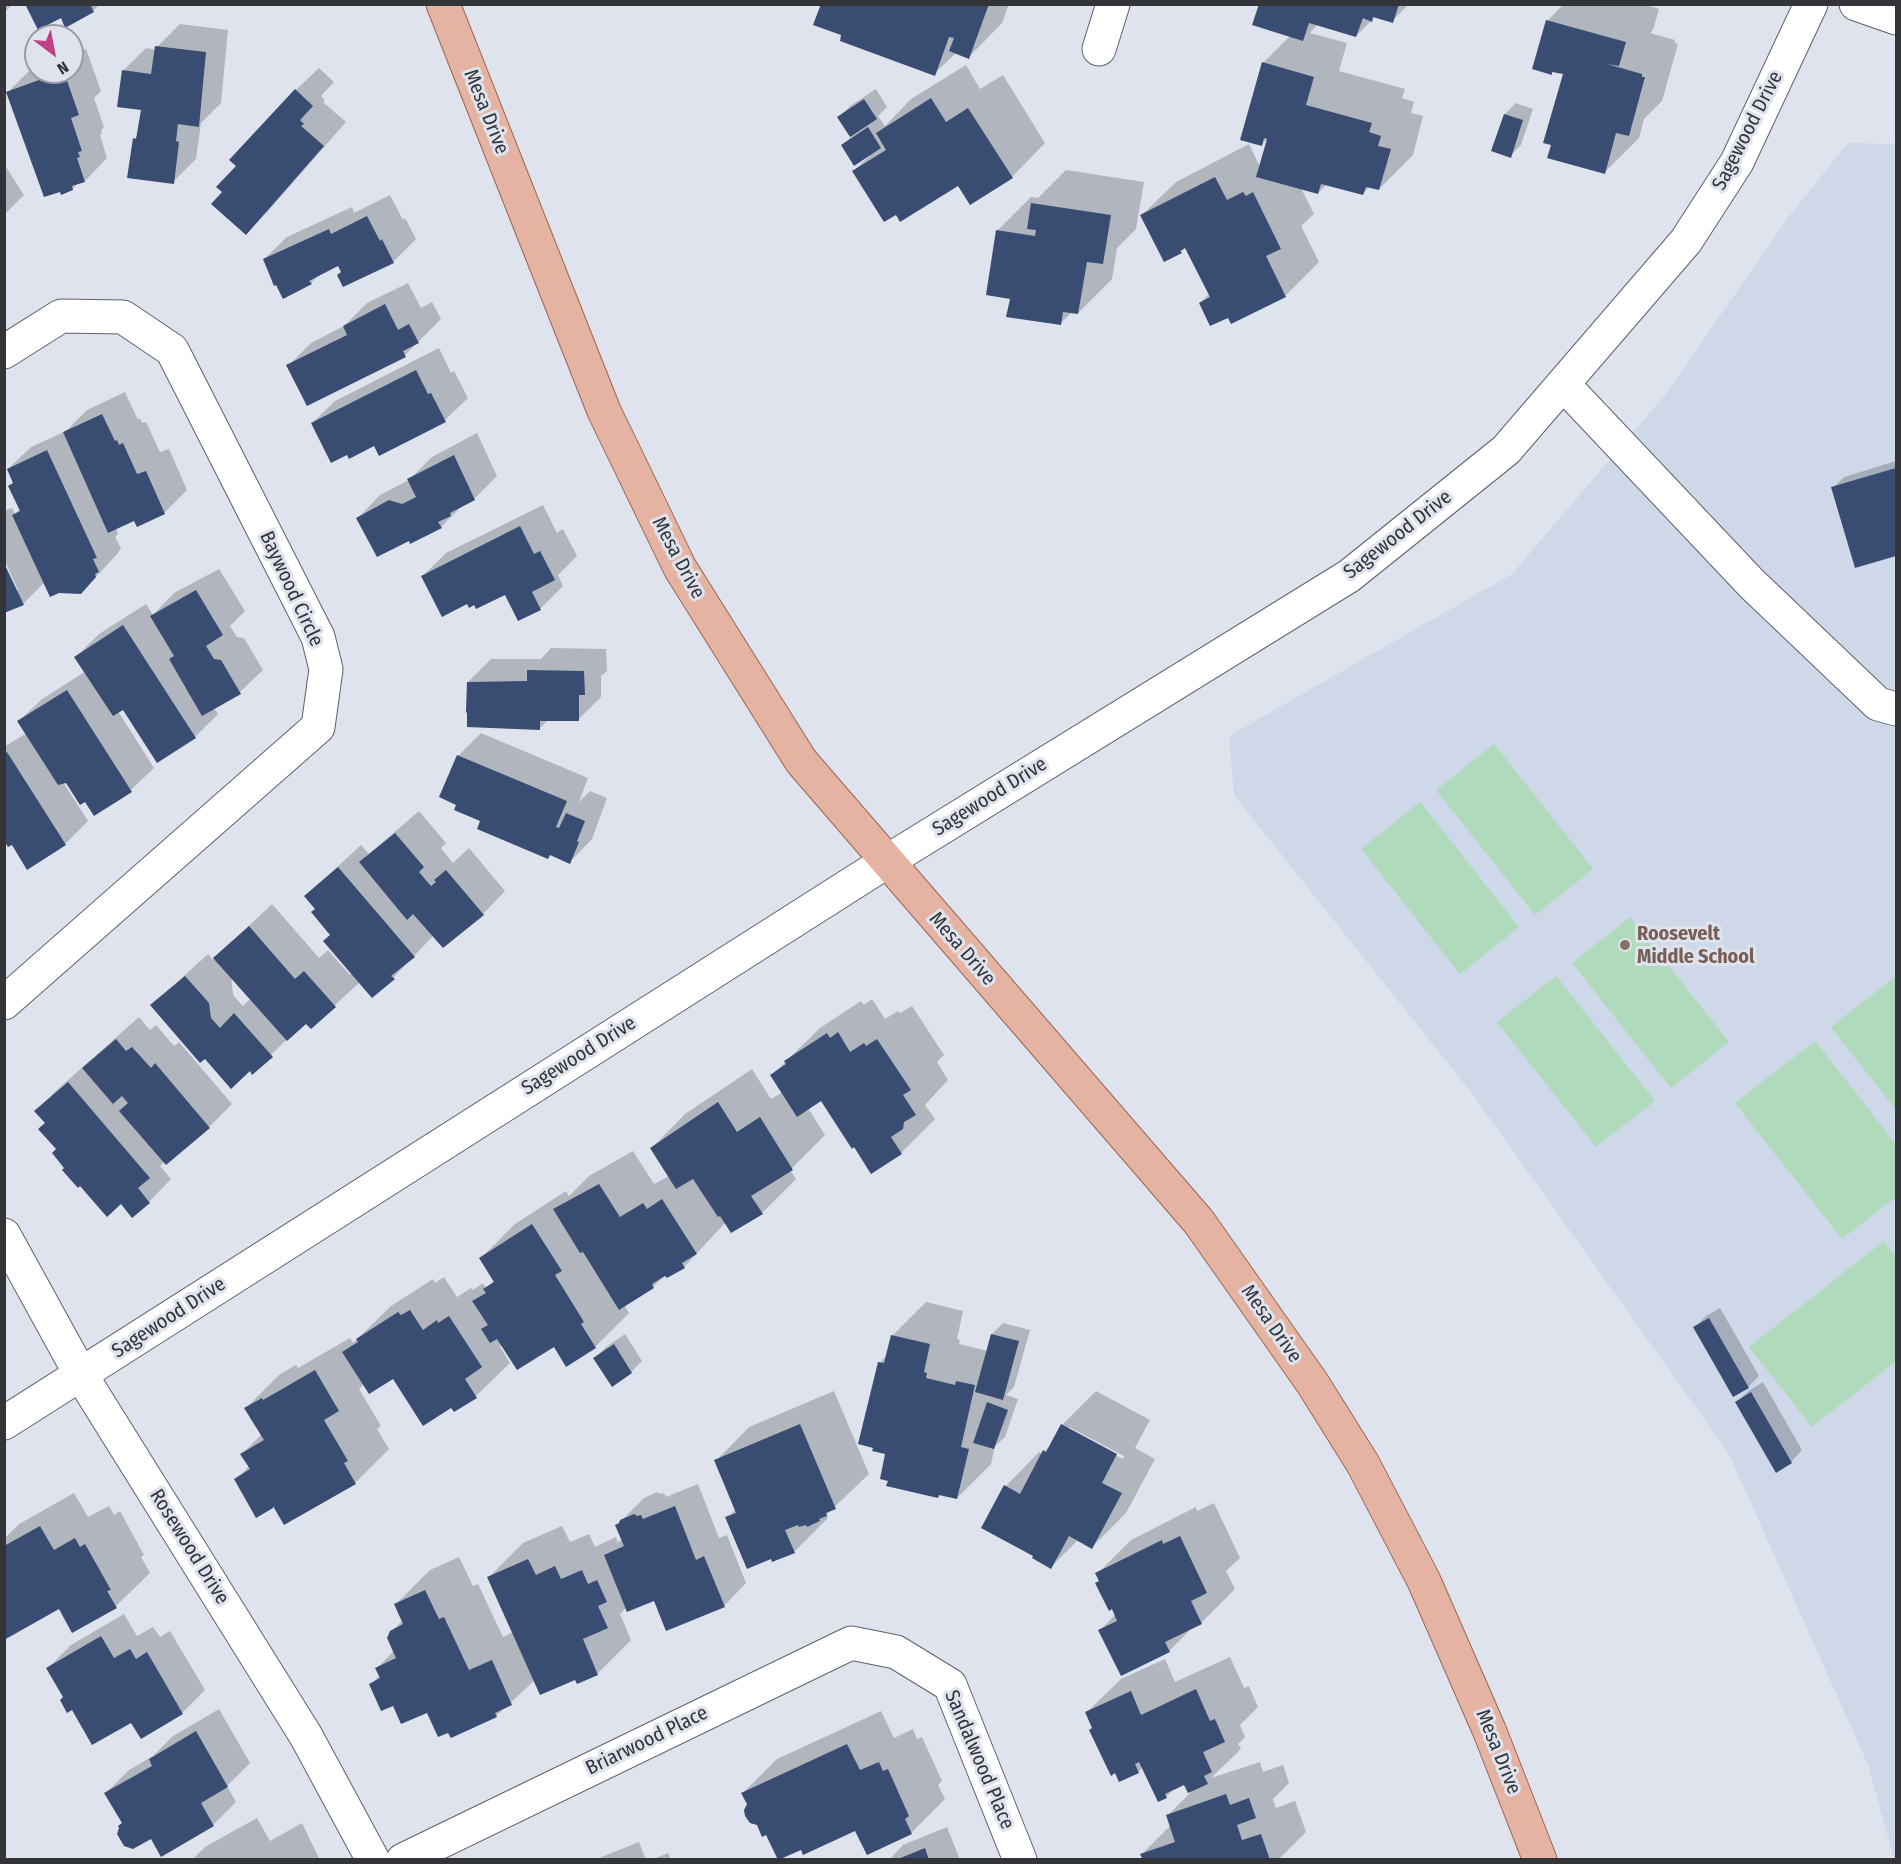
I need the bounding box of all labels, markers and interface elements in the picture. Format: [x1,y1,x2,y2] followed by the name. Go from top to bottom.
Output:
[24,24,84,84] north arrow
[54,57,72,79] text: N
[458,66,514,158] street label: Mesa Drive
[1708,67,1788,195] street label: Sagewood Drive
[1339,485,1457,585] street label: Sagewood Drive
[646,513,710,603] street label: Mesa Drive
[254,528,328,650] street label: Baywood Circle
[928,752,1052,842] street label: Sagewood Drive
[924,907,1000,991] street label: Mesa Drive
[1637,922,1754,969] place label: Roosevelt Middle School
[1618,938,1632,952] marker: Roosevelt Middle School
[517,1011,641,1101] street label: Sagewood Drive
[108,1272,230,1364] street label: Sagewood Drive
[1236,1281,1306,1367] street label: Mesa Drive
[144,1485,234,1609] street label: Rosewood Drive
[939,1687,1019,1833] street label: Sandalwood Place
[582,1701,712,1781] street label: Briarwood Place
[1470,1706,1526,1798] street label: Mesa Drive

